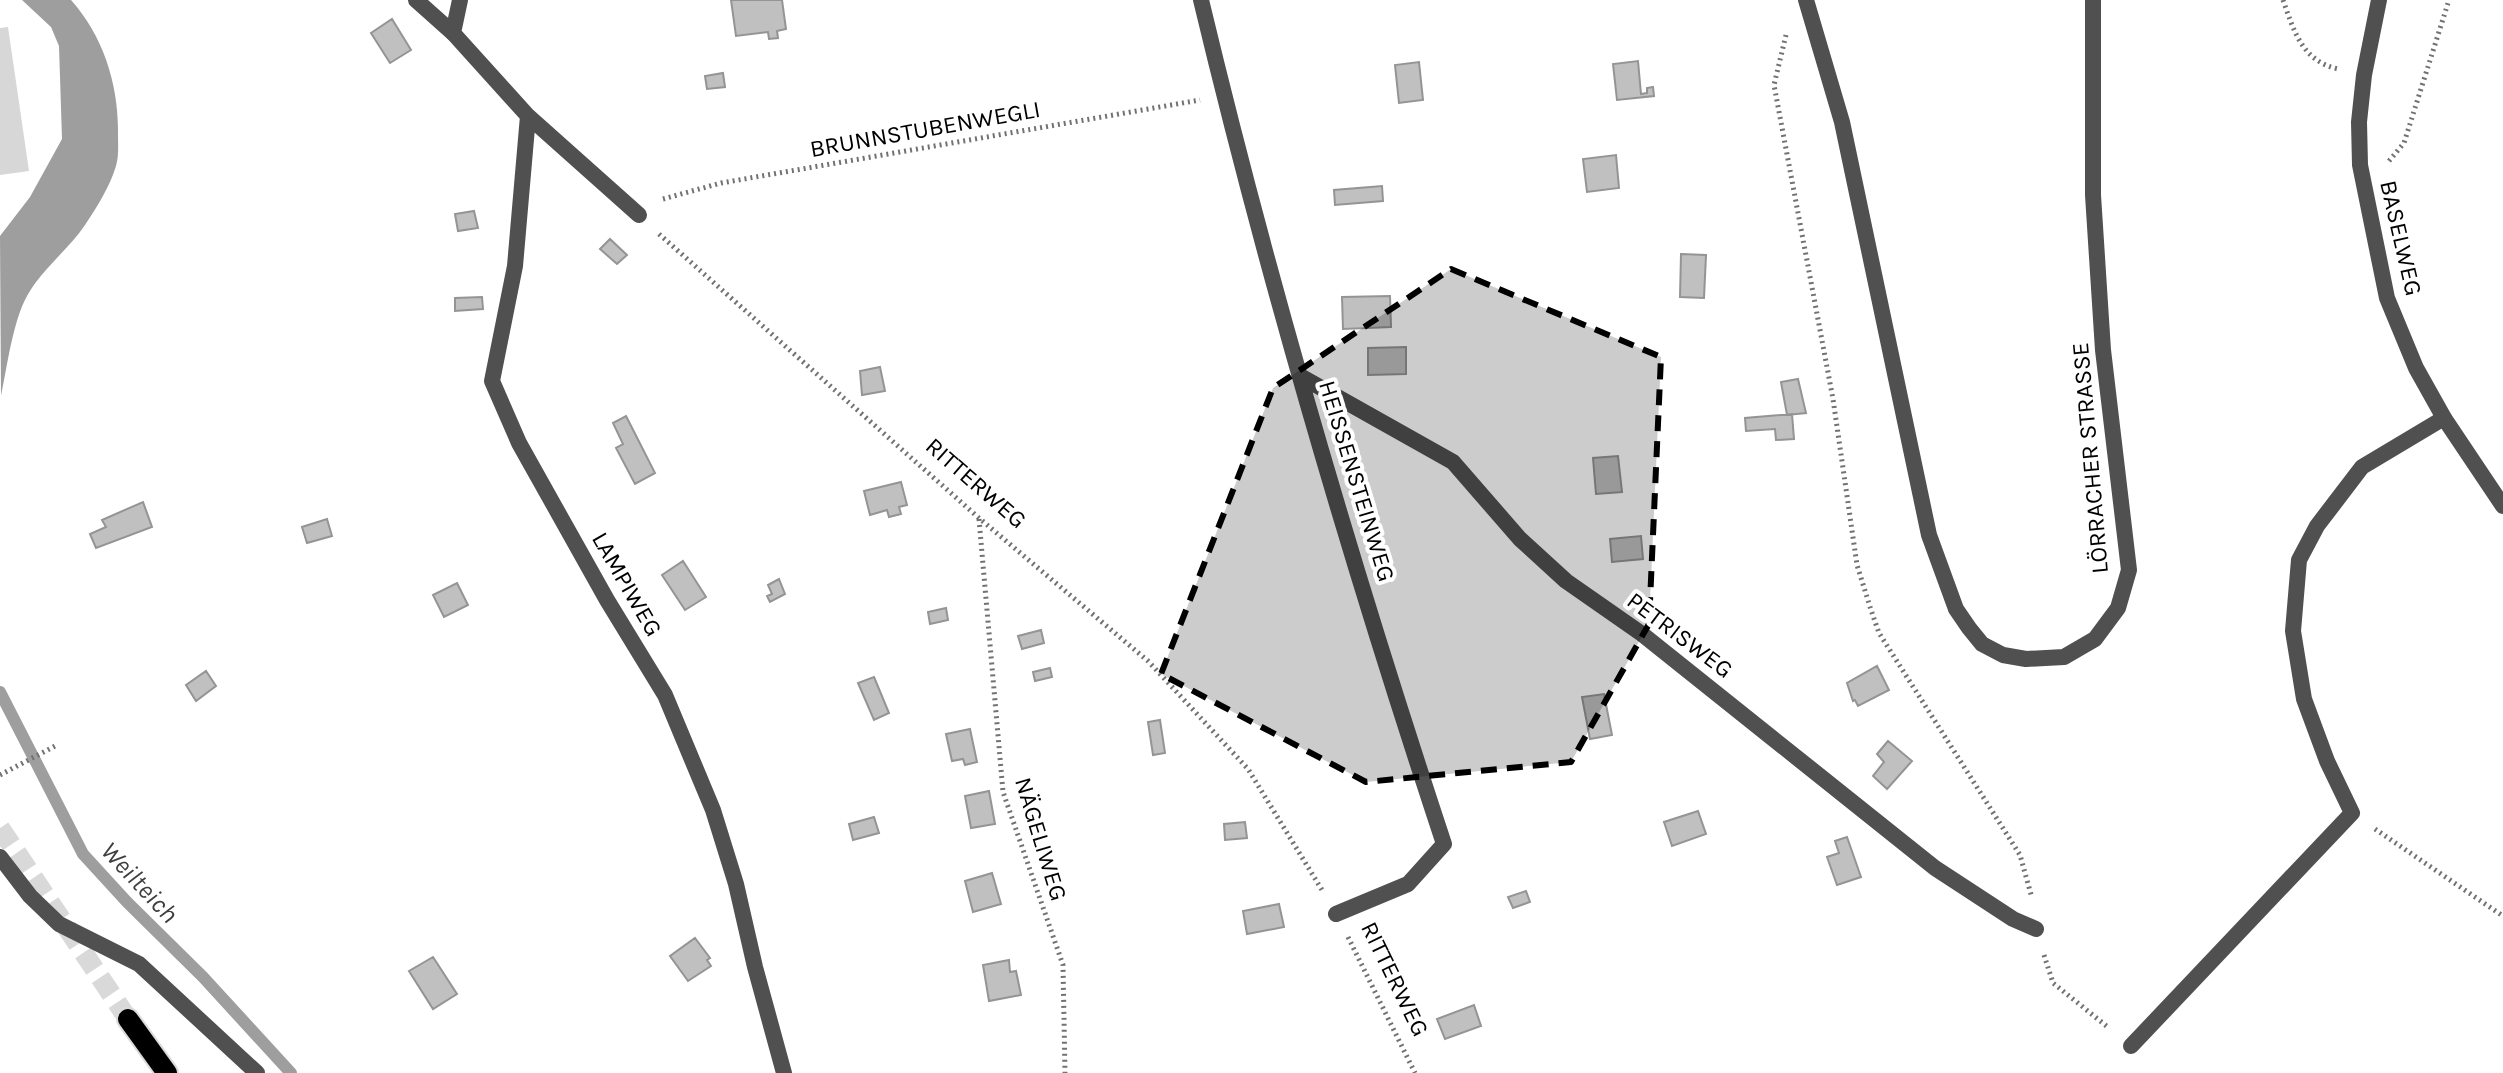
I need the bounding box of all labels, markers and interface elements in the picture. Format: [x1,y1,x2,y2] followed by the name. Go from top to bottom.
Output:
[808,95,1042,163] street label: BRUNNSTUBENWEGLI
[2374,178,2428,298] street label: BASELWEG
[2066,341,2114,575] street label: LÖRRACHER STRASSE
[1313,377,1401,585] street label: HEISSENSTEINWEG
[920,432,1032,534] street label: RITTERWEG
[586,527,668,641] street label: LAMPIWEG
[1622,586,1738,684] street label: PETRISWEG
[1009,774,1073,904] street label: NÄGELIWEG
[94,835,185,929] water label: Weilteich
[1355,917,1435,1041] street label: RITTERWEG

